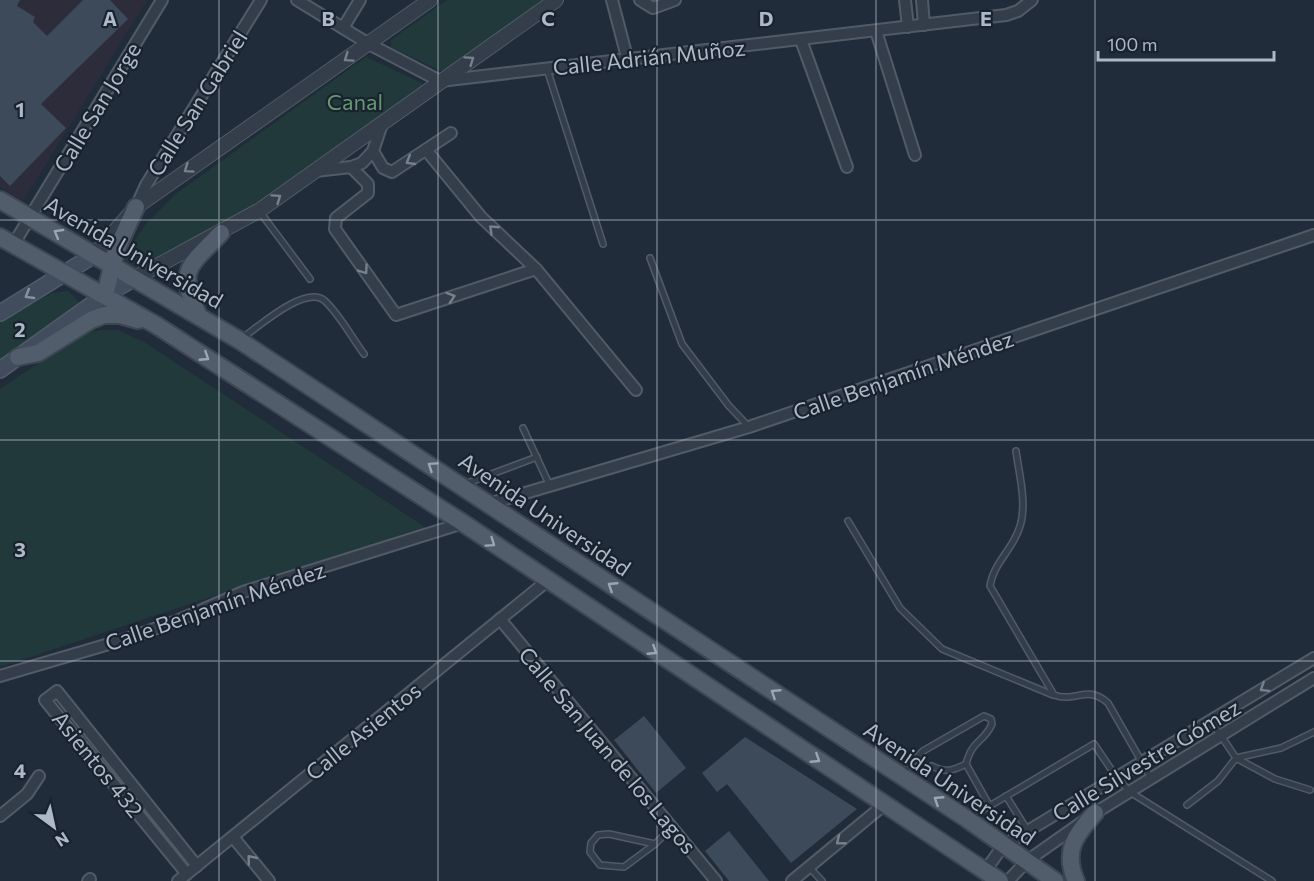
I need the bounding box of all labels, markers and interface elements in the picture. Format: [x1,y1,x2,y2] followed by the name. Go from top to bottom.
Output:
[103,6,117,30] text: A
[321,6,335,30] text: B
[541,6,555,30] text: C
[759,6,773,30] text: D
[980,6,992,30] text: E
[1098,24,1274,62] scale bar
[141,25,253,181] street label: Calle San Gabriel
[551,33,747,81] street label: Calle Adrián Muñoz
[1107,33,1157,55] text: 100 m
[48,37,146,177] street label: Calle San Jorge
[344,51,355,62] one-way arrow
[464,56,475,67] one-way arrow
[327,88,383,115] park label: Canal
[15,97,25,121] text: 1
[406,154,416,166] one-way arrow
[183,162,194,173] one-way arrow
[40,190,228,314] street label: Avenida Universidad
[271,194,282,205] one-way arrow
[490,225,501,236] one-way arrow
[54,229,64,241] one-way arrow
[357,264,368,275] one-way arrow
[25,287,35,299] one-way arrow
[445,292,456,304] one-way arrow
[14,317,26,341] text: 2
[789,325,1017,425] street label: Calle Benjamín Méndez
[199,349,209,361] one-way arrow
[454,447,636,581] street label: Avenida Universidad
[428,462,439,473] one-way arrow
[485,536,496,547] one-way arrow
[14,537,26,561] text: 3
[101,556,329,656] street label: Calle Benjamín Méndez
[608,582,619,593] one-way arrow
[514,641,702,859] street label: Calle San Juan de los Lagos
[647,644,658,655] one-way arrow
[300,676,426,786] street label: Calle Asientos
[1260,681,1270,693] one-way arrow
[771,689,782,700] one-way arrow
[1047,693,1245,827] street label: Calle Silvestre Gómez
[47,705,149,823] street label: Asientos 432
[859,716,1041,850] street label: Avenida Universidad
[810,751,821,762] one-way arrow
[14,758,26,782] text: 4
[934,796,944,808] one-way arrow
[24,797,84,857] north arrow
[52,829,73,851] text: N
[836,834,847,845] one-way arrow
[247,855,258,866] one-way arrow

